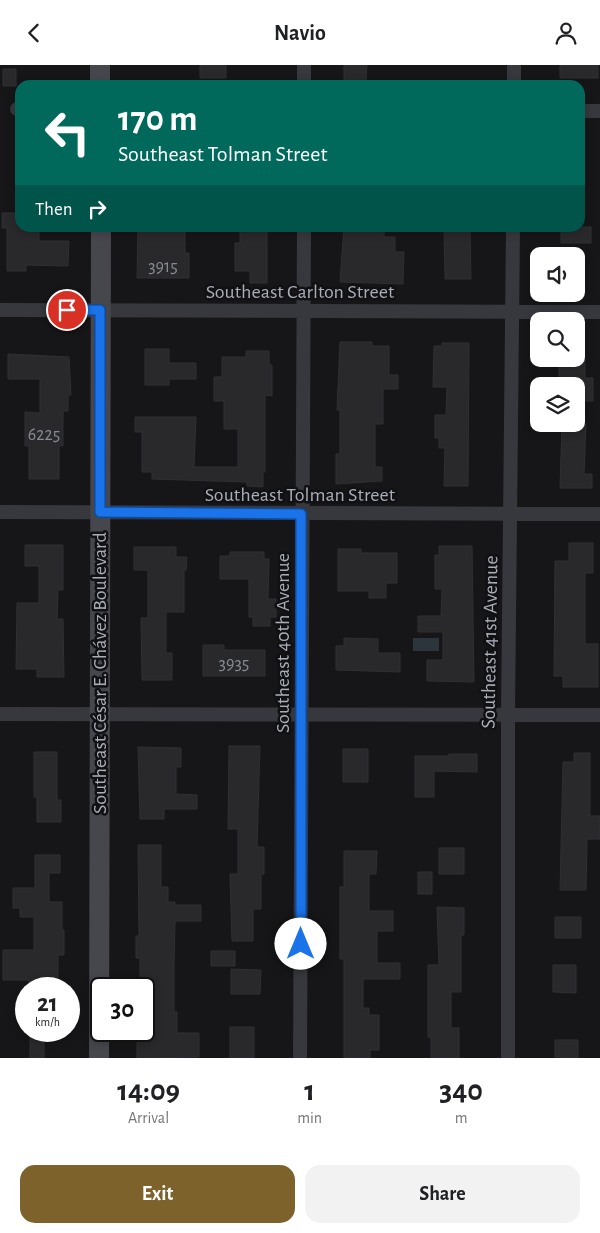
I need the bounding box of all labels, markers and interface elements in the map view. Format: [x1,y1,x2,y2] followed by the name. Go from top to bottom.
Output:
[20,19,48,47] icon: back
[552,19,580,47] icon: person
[274,22,326,44] text: Navio
[35,100,100,165] icon: left
[118,102,198,137] text: 170 m
[118,143,327,165] text: Southeast Tolman Street
[83,195,111,223] icon: right
[35,200,73,219] text: Then
[530,247,585,432] map controls
[530,247,585,302] button: sound
[148,258,178,276] house number: 3915
[206,282,395,302] street label: Southeast Carlton Street
[46,289,88,331] pin
[53,296,81,324] icon: arrive
[530,312,585,367] button: search
[530,377,585,432] button: layers
[28,426,60,444] house number: 6225
[205,485,396,505] street label: Southeast Tolman Street
[90,532,110,814] street label: Southeast César E. Chávez Boulevard
[273,553,293,733] street label: Southeast 40th Avenue
[478,555,502,729] street label: Southeast 41st Avenue
[219,655,249,673] house number: 3935
[274,917,326,969] position arrow
[90,977,155,1042] speed limit sign: 30
[37,991,58,1016] text: 21
[35,1016,60,1028] text: km/h
[117,1076,180,1106] text: 14:09
[304,1076,315,1106] text: 1
[439,1076,483,1106] text: 340
[128,1110,169,1126] text: Arrival
[297,1110,322,1126] text: min
[455,1110,467,1126] text: m
[20,1165,295,1223] button: Exit
[305,1165,580,1223] button: Share

